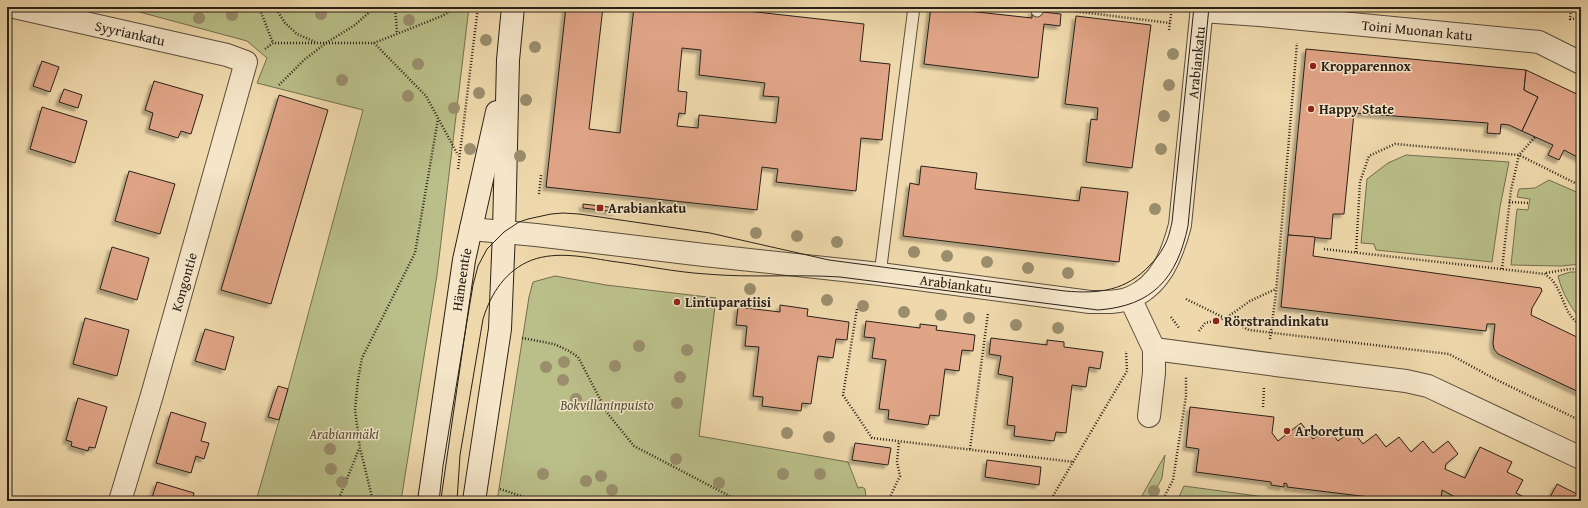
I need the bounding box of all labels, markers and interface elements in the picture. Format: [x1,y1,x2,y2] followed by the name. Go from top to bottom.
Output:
[1361,15,1474,46] street label: Toini Muonan katu
[93,16,167,51] street label: Syyriankatu
[1183,25,1210,100] street label: Arabiankatu
[1321,56,1411,76] place label: Kropparennox
[1308,61,1318,71] marker: Kropparennox
[1319,99,1394,119] place label: Happy State
[1306,104,1316,114] marker: Happy State
[608,198,686,218] place label: Arabiankatu
[595,203,605,213] marker: Arabiankatu
[447,245,477,312] street label: Hämeentie
[166,250,202,314] street label: Kongontie
[918,269,994,299] street label: Arabiankatu
[685,292,772,312] place label: Lintuparatiisi
[672,297,682,307] marker: Lintuparatiisi
[1224,311,1329,331] place label: Rörstrandinkatu
[1211,316,1221,326] marker: Rörstrandinkatu
[559,395,654,415] park label: Bokvillaninpuisto
[1295,421,1364,441] place label: Arboretum
[308,424,379,444] park label: Arabianmäki
[1282,426,1292,436] marker: Arboretum

